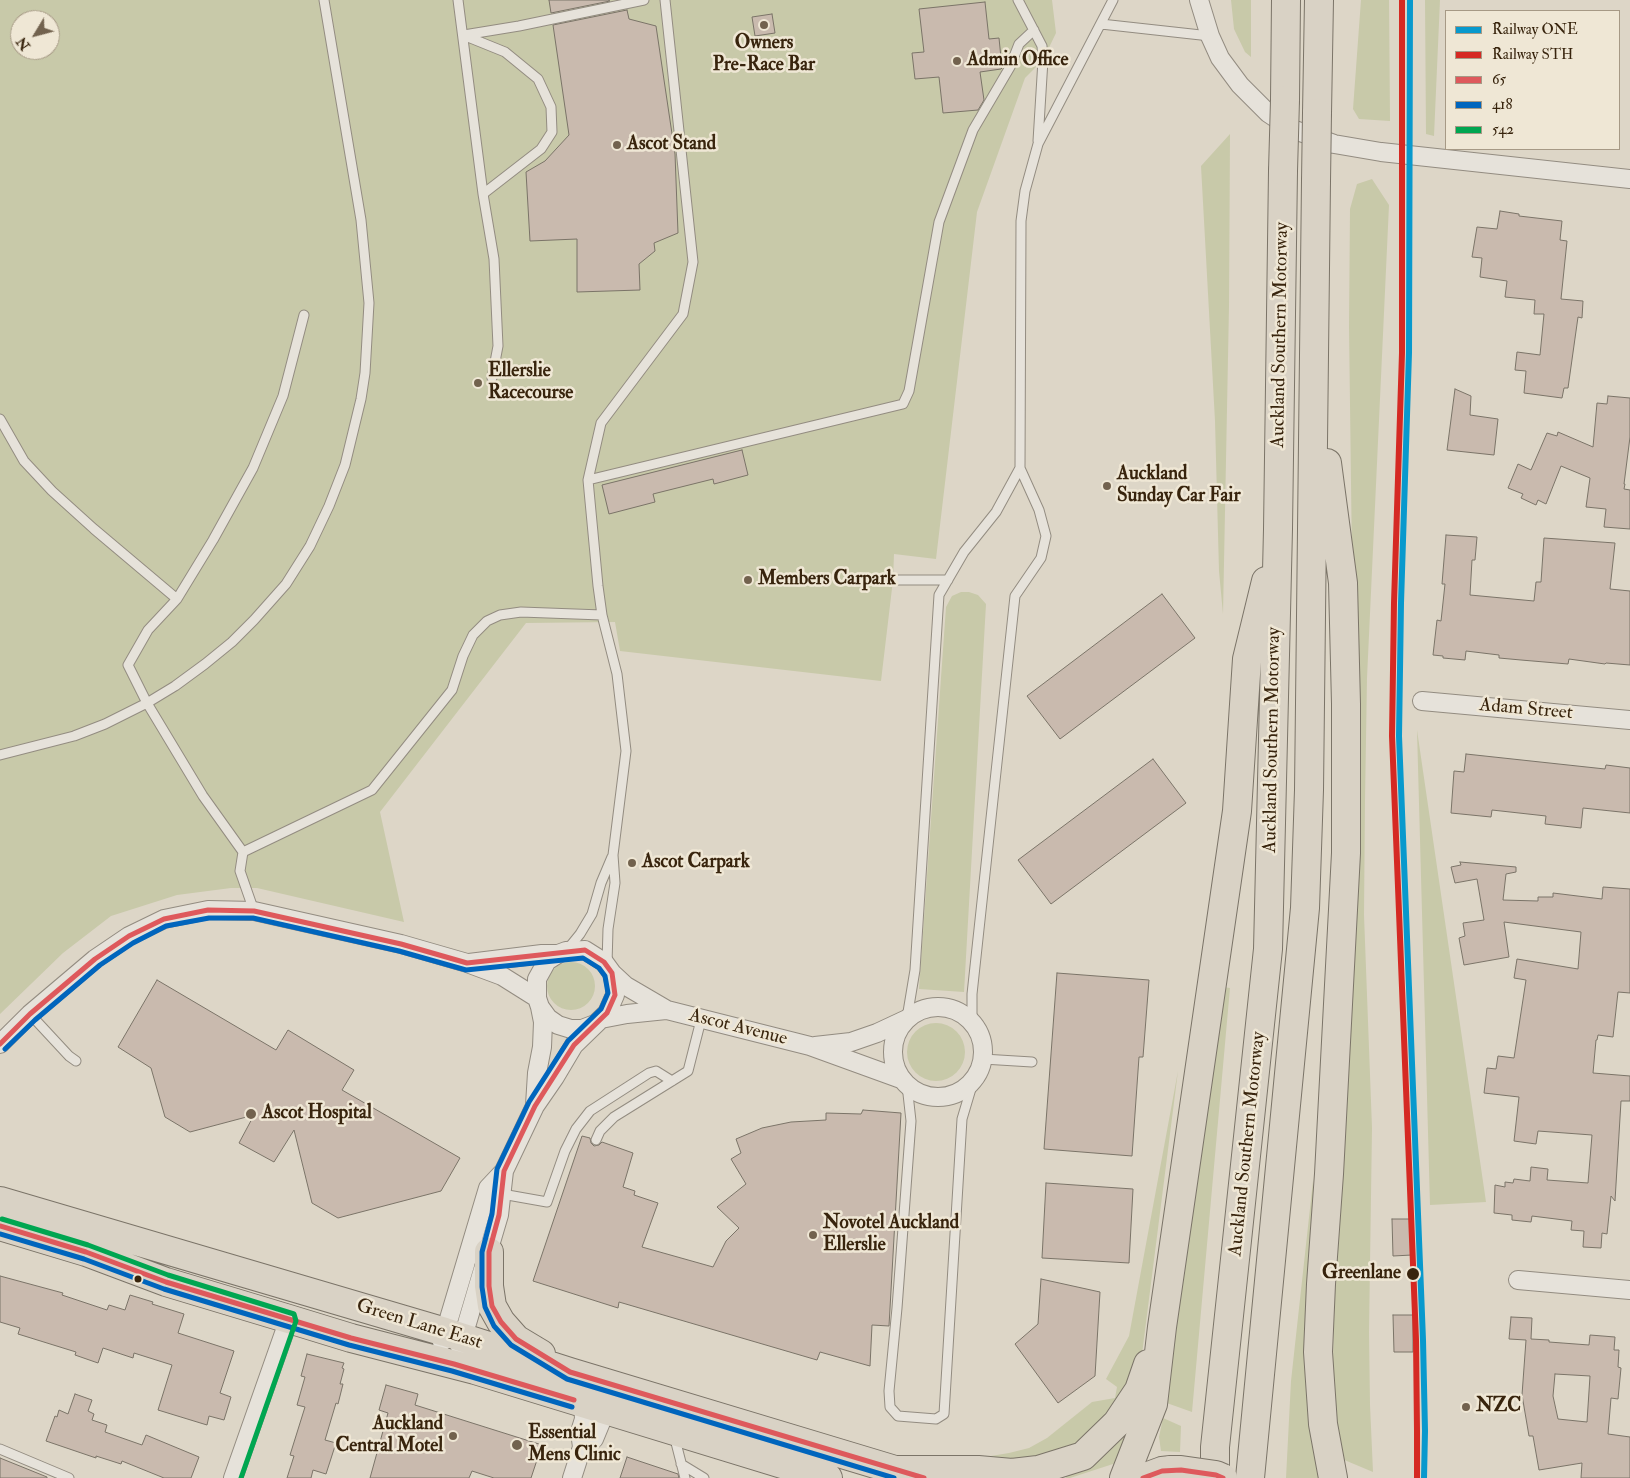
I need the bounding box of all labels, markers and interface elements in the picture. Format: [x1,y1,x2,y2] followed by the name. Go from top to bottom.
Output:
[10,10,60,60] north arrow
[1445,10,1620,150] legend
[758,19,770,31] marker: Owners Pre-Race Bar
[1492,20,1578,39] text: Railway ONE
[713,33,815,77] place label: Owners Pre-Race Bar
[13,34,34,54] text: N
[1492,45,1573,64] text: Railway STH
[967,50,1068,72] place label: Admin Office
[951,55,963,67] marker: Admin Office
[1492,70,1506,89] text: 65
[1492,95,1512,114] text: 418
[1492,120,1514,139] text: 542
[627,134,716,156] place label: Ascot Stand
[611,139,623,151] marker: Ascot Stand
[1268,222,1294,448] street label: Auckland Southern Motorway
[488,361,573,405] place label: Ellerslie Racecourse
[472,377,484,389] marker: Ellerslie Racecourse
[1117,464,1240,508] place label: Auckland Sunday Car Fair
[1101,480,1113,492] marker: Auckland Sunday Car Fair
[758,569,896,591] place label: Members Carpark
[742,574,754,586] marker: Members Carpark
[1260,627,1286,853] street label: Auckland Southern Motorway
[1478,695,1574,725] street label: Adam Street
[642,852,750,874] place label: Ascot Carpark
[626,857,638,869] marker: Ascot Carpark
[686,1005,790,1051] street label: Ascot Avenue
[1225,1030,1271,1258] street label: Auckland Southern Motorway
[262,1103,372,1125] place label: Ascot Hospital
[244,1107,258,1121] marker: Ascot Hospital
[823,1213,959,1257] place label: Novotel Auckland Ellerslie
[807,1229,819,1241] marker: Novotel Auckland Ellerslie
[1322,1263,1401,1285] place label: Greenlane
[1405,1266,1421,1282] marker: Greenlane
[133,1274,143,1284] unlabelled marker
[353,1295,485,1355] street label: Green Lane East
[1476,1396,1521,1418] place label: NZC
[1460,1401,1472,1413] marker: NZC
[335,1414,443,1458] place label: Auckland Central Motel
[528,1423,621,1467] place label: Essential Mens Clinic
[447,1430,459,1442] marker: Auckland Central Motel
[510,1438,524,1452] marker: Essential Mens Clinic

